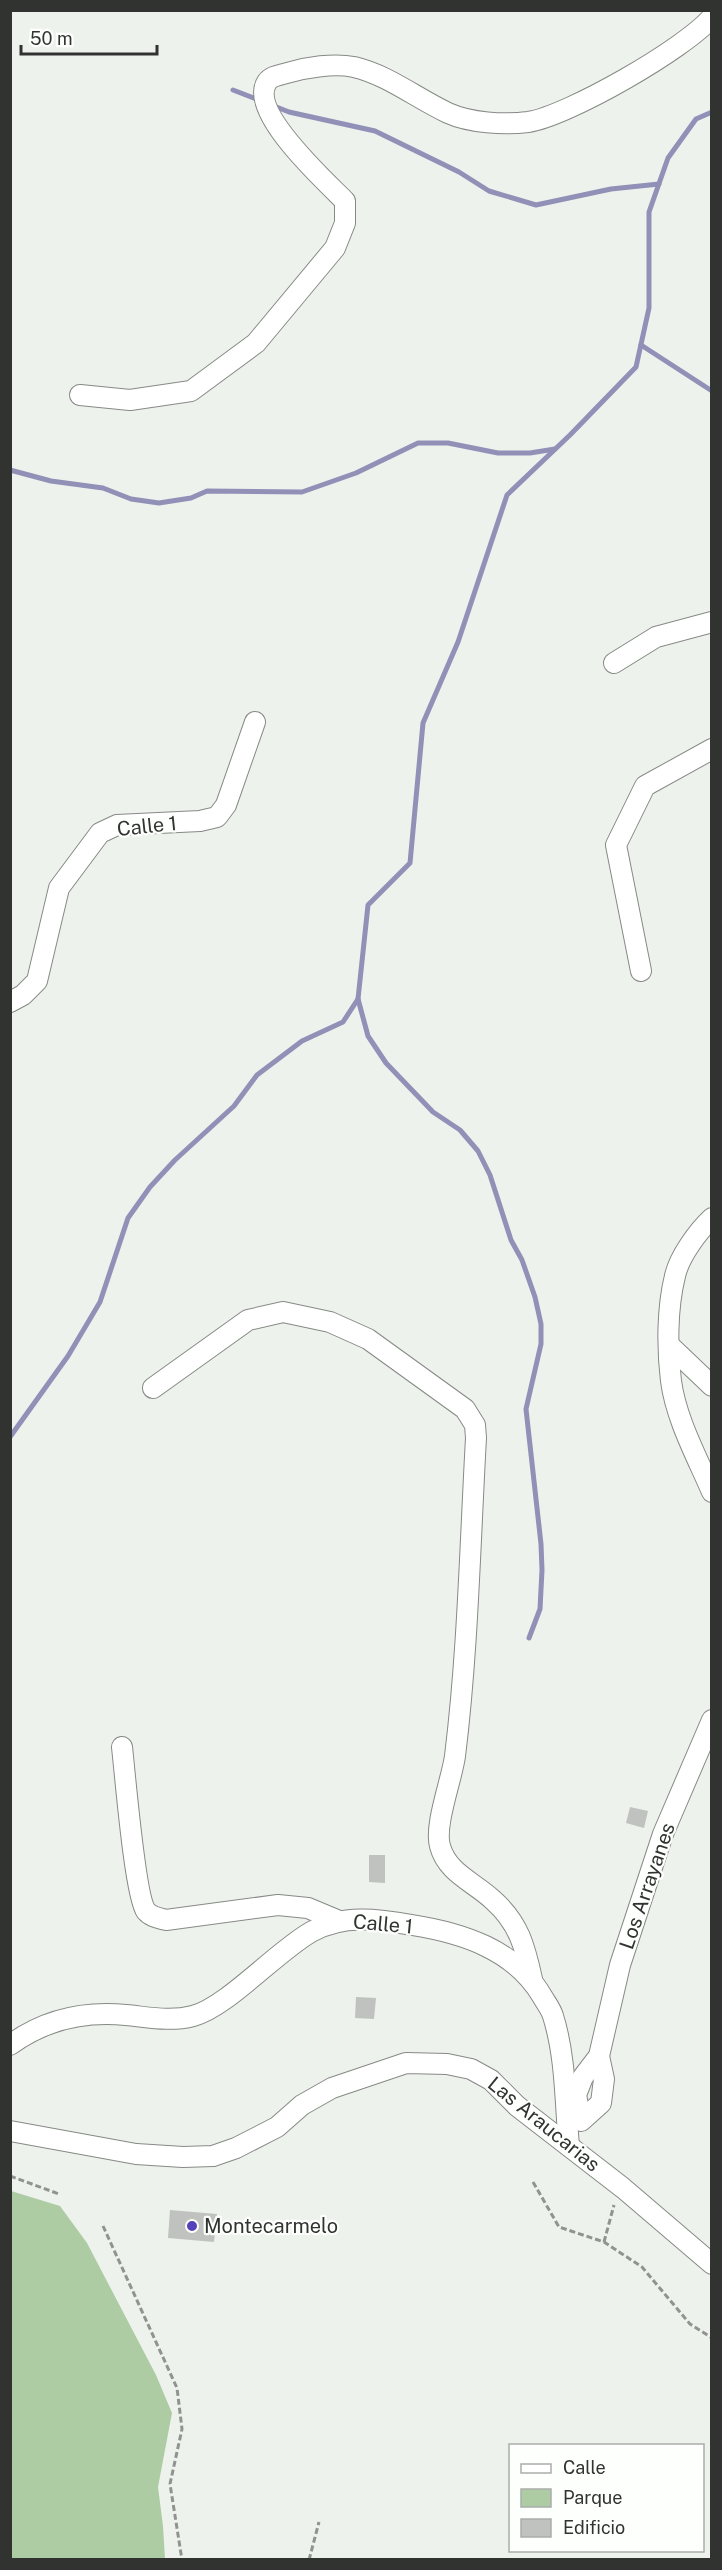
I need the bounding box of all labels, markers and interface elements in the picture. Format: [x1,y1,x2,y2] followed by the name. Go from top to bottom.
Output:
[21,18,158,56] scale bar
[30,28,73,49] text: 50 m
[116,811,178,841] street label: Calle 1
[614,1820,680,1952] street label: Los Arrayanes
[352,1909,414,1939] street label: Calle 1
[483,2072,605,2176] street label: Las Araucarias
[204,2214,338,2238] place label: Montecarmelo
[185,2219,199,2233] marker: Montecarmelo
[509,2444,704,2552] legend
[563,2457,606,2478] text: Calle
[563,2487,623,2508] text: Parque
[563,2517,625,2538] text: Edificio

